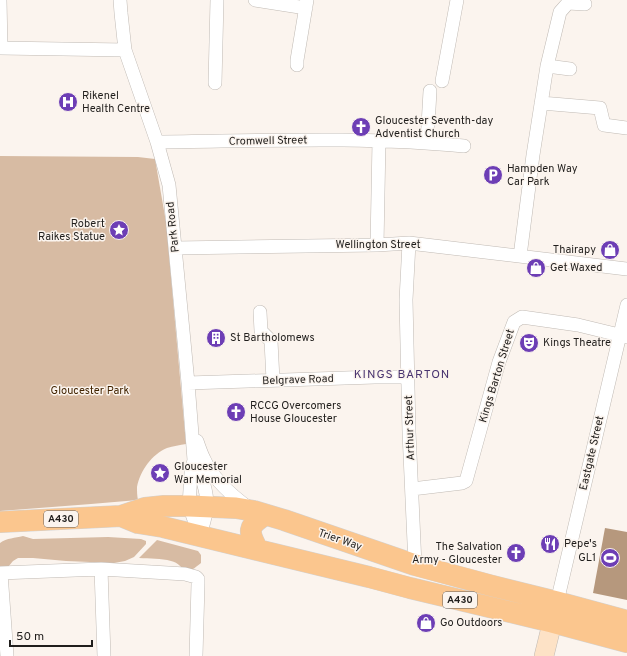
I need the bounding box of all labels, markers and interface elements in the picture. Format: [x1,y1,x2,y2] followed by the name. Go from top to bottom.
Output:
[82,89,150,116] place label: Rikenel Health Centre
[57,91,79,113] hospital icon: Rikenel Health Centre
[375,114,493,141] place label: Gloucester Seventh-day Adventist Church
[350,116,372,138] church icon: Gloucester Seventh-day Adventist Church
[229,133,307,149] street label: Cromwell Street
[507,162,578,189] place label: Hampden Way Car Park
[482,164,504,186] parking icon: Hampden Way Car Park
[163,201,183,253] street label: Park Road
[38,217,105,244] place label: Robert Raikes Statue
[108,219,130,241] place icon: Robert Raikes Statue
[335,238,421,252] street label: Wellington Street
[599,239,621,261] shop icon: Thairapy
[553,243,596,257] place label: Thairapy
[525,257,547,279] shop icon: Get Waxed
[550,261,602,275] place label: Get Waxed
[205,327,227,349] building icon: St Bartholomews
[476,327,518,425] street label: Kings Barton Street
[230,331,315,345] place label: St Bartholomews
[518,332,540,354] theatre icon: Kings Theatre
[543,336,611,350] place label: Kings Theatre
[354,367,450,383] district label: KINGS BARTON
[262,372,334,388] street label: Belgrave Road
[51,384,130,398] park label: Gloucester Park
[402,395,418,461] street label: Arthur Street
[250,399,341,426] place label: RCCG Overcomers House Gloucester
[225,401,247,423] church icon: RCCG Overcomers House Gloucester
[577,414,607,492] street label: Eastgate Street
[174,460,242,487] place label: Gloucester War Memorial
[149,462,171,484] place icon: Gloucester War Memorial
[44,511,78,527] road number: A430
[316,526,364,554] street label: Trier Way
[539,533,561,555] restaurant icon: Pepe's
[564,537,597,551] place label: Pepe's
[412,540,503,567] place label: The Salvation Army - Gloucester
[505,542,527,564] church icon: The Salvation Army - Gloucester
[599,547,621,569] sports icon: GL1
[578,551,596,565] place label: GL1
[443,592,477,608] road number: A430
[415,612,437,634] shop icon: Go Outdoors
[440,616,502,630] place label: Go Outdoors
[10,622,92,648] scale bar
[16,629,44,645] text: 50 m

